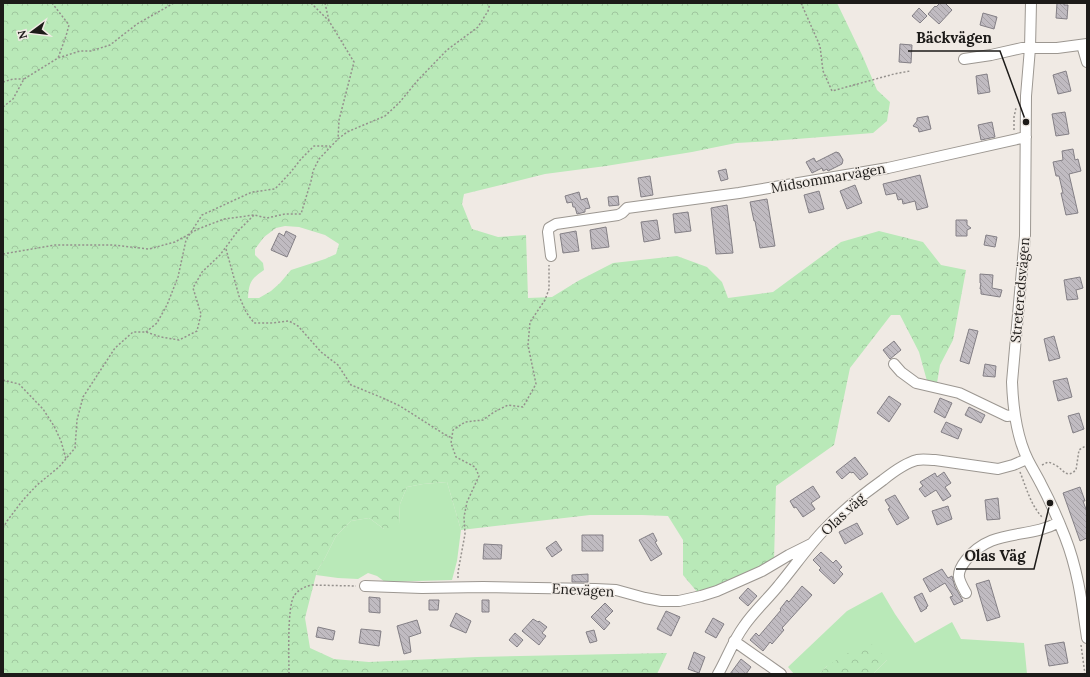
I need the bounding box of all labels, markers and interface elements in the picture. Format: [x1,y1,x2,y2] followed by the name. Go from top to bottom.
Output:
[12,12,52,52] north arrow
[908,24,1000,51] callout: Bäckvägen
[14,28,30,41] text: N
[916,28,993,47] text: Bäckvägen
[769,159,887,197] street label: Midsommarvägen
[1006,236,1034,344] street label: Streteredsvägen
[817,489,869,539] street label: Olas väg
[956,542,1034,569] callout: Olas Väg
[964,546,1026,565] text: Olas Väg
[551,579,615,601] street label: Enevägen

